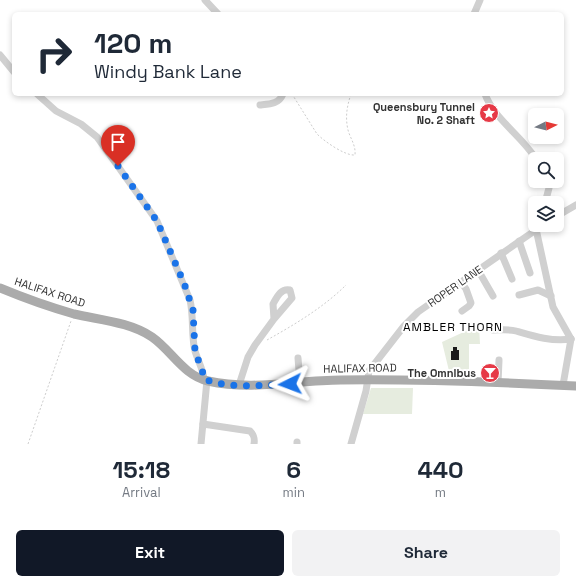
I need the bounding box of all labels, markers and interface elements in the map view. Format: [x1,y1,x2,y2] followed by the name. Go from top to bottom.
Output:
[94,25,172,61] text: 120 m
[28,28,80,80] icon: right
[94,60,242,83] text: Windy Bank Lane
[373,100,475,127] place label: Queensbury Tunnel No. 2 Shaft
[478,102,500,124] place icon: Queensbury Tunnel No. 2 Shaft
[528,108,564,144] north arrow
[528,108,564,232] map controls
[101,125,135,166] pin
[107,131,129,153] icon: arrive
[528,152,564,188] button: search
[528,196,564,232] button: layers
[425,262,485,310] street label: ROPER LANE
[13,274,87,310] street label: HALIFAX ROAD
[403,319,503,335] district label: AMBLER THORN
[323,360,397,376] street label: HALIFAX ROAD
[479,362,501,384] bar icon: The Omnibus
[269,363,311,405] position arrow
[408,366,476,380] place label: The Omnibus
[112,454,170,485] text: 15:18
[286,454,301,485] text: 6
[417,454,464,485] text: 440
[122,484,161,501] text: Arrival
[283,484,305,501] text: min
[435,484,446,501] text: m
[16,530,284,576] button: Exit
[292,530,560,576] button: Share

